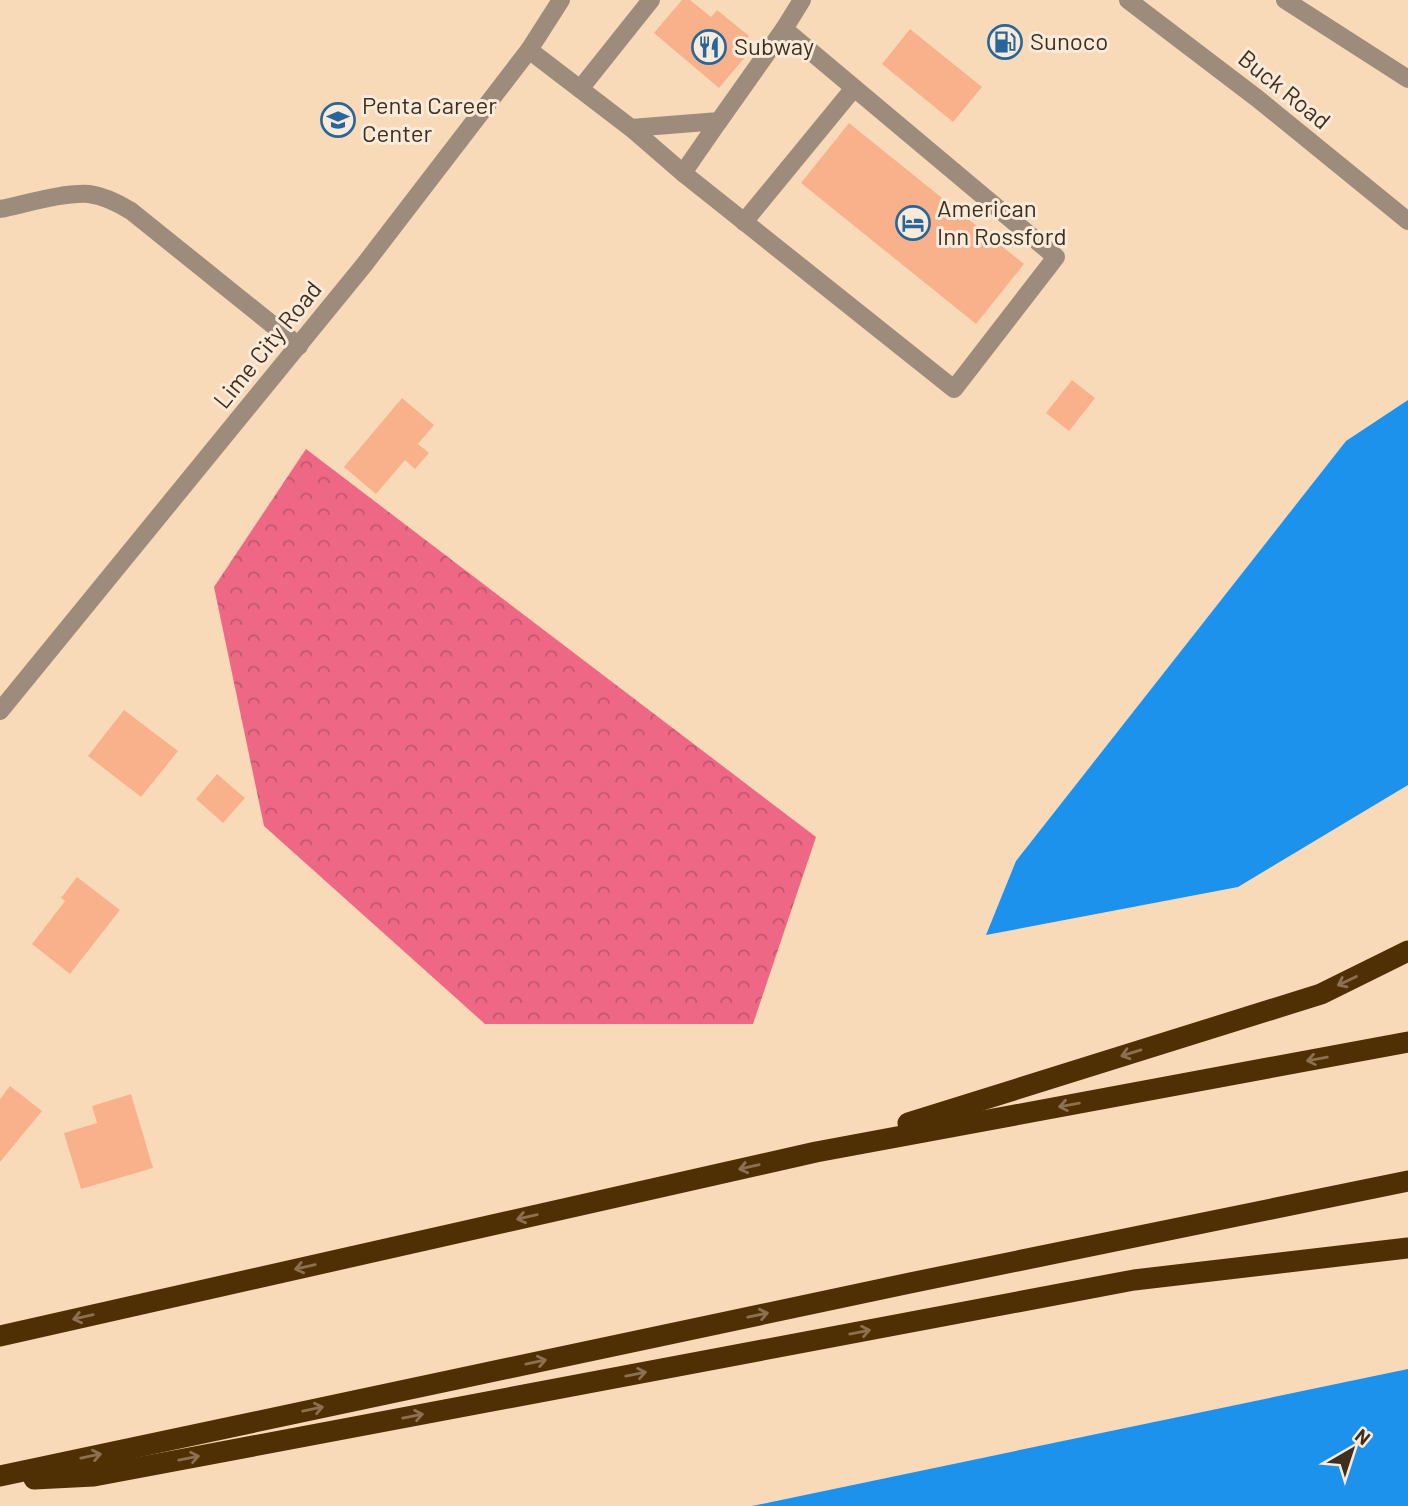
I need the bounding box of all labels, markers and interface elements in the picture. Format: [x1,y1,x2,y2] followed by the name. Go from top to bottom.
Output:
[986,23,1024,61] fuel station icon: Sunoco
[1030,26,1108,55] place label: Sunoco
[690,28,728,66] restaurant icon: Subway
[734,31,814,60] place label: Subway
[1233,43,1337,135] street label: Buck Road
[362,90,497,147] place label: Penta Career Center
[319,101,357,139] school or university icon: Penta Career Center
[937,193,1067,250] place label: American Inn Rossford
[894,204,932,242] hotel icon: American Inn Rossford
[207,275,327,414] street label: Lime City Road
[1337,975,1358,989] one-way arrow
[1121,1048,1143,1061] one-way arrow
[1306,1053,1329,1066] one-way arrow
[1058,1099,1081,1112] one-way arrow
[738,1160,761,1174] one-way arrow
[516,1211,539,1224] one-way arrow
[294,1261,317,1274] one-way arrow
[746,1308,769,1322] one-way arrow
[72,1311,95,1325] one-way arrow
[848,1324,871,1338] one-way arrow
[524,1355,547,1369] one-way arrow
[624,1367,647,1380] one-way arrow
[301,1402,324,1416] one-way arrow
[401,1409,423,1422] one-way arrow
[1317,1415,1387,1485] north arrow
[1351,1423,1375,1449] text: N
[79,1449,102,1463] one-way arrow
[177,1451,200,1465] one-way arrow

